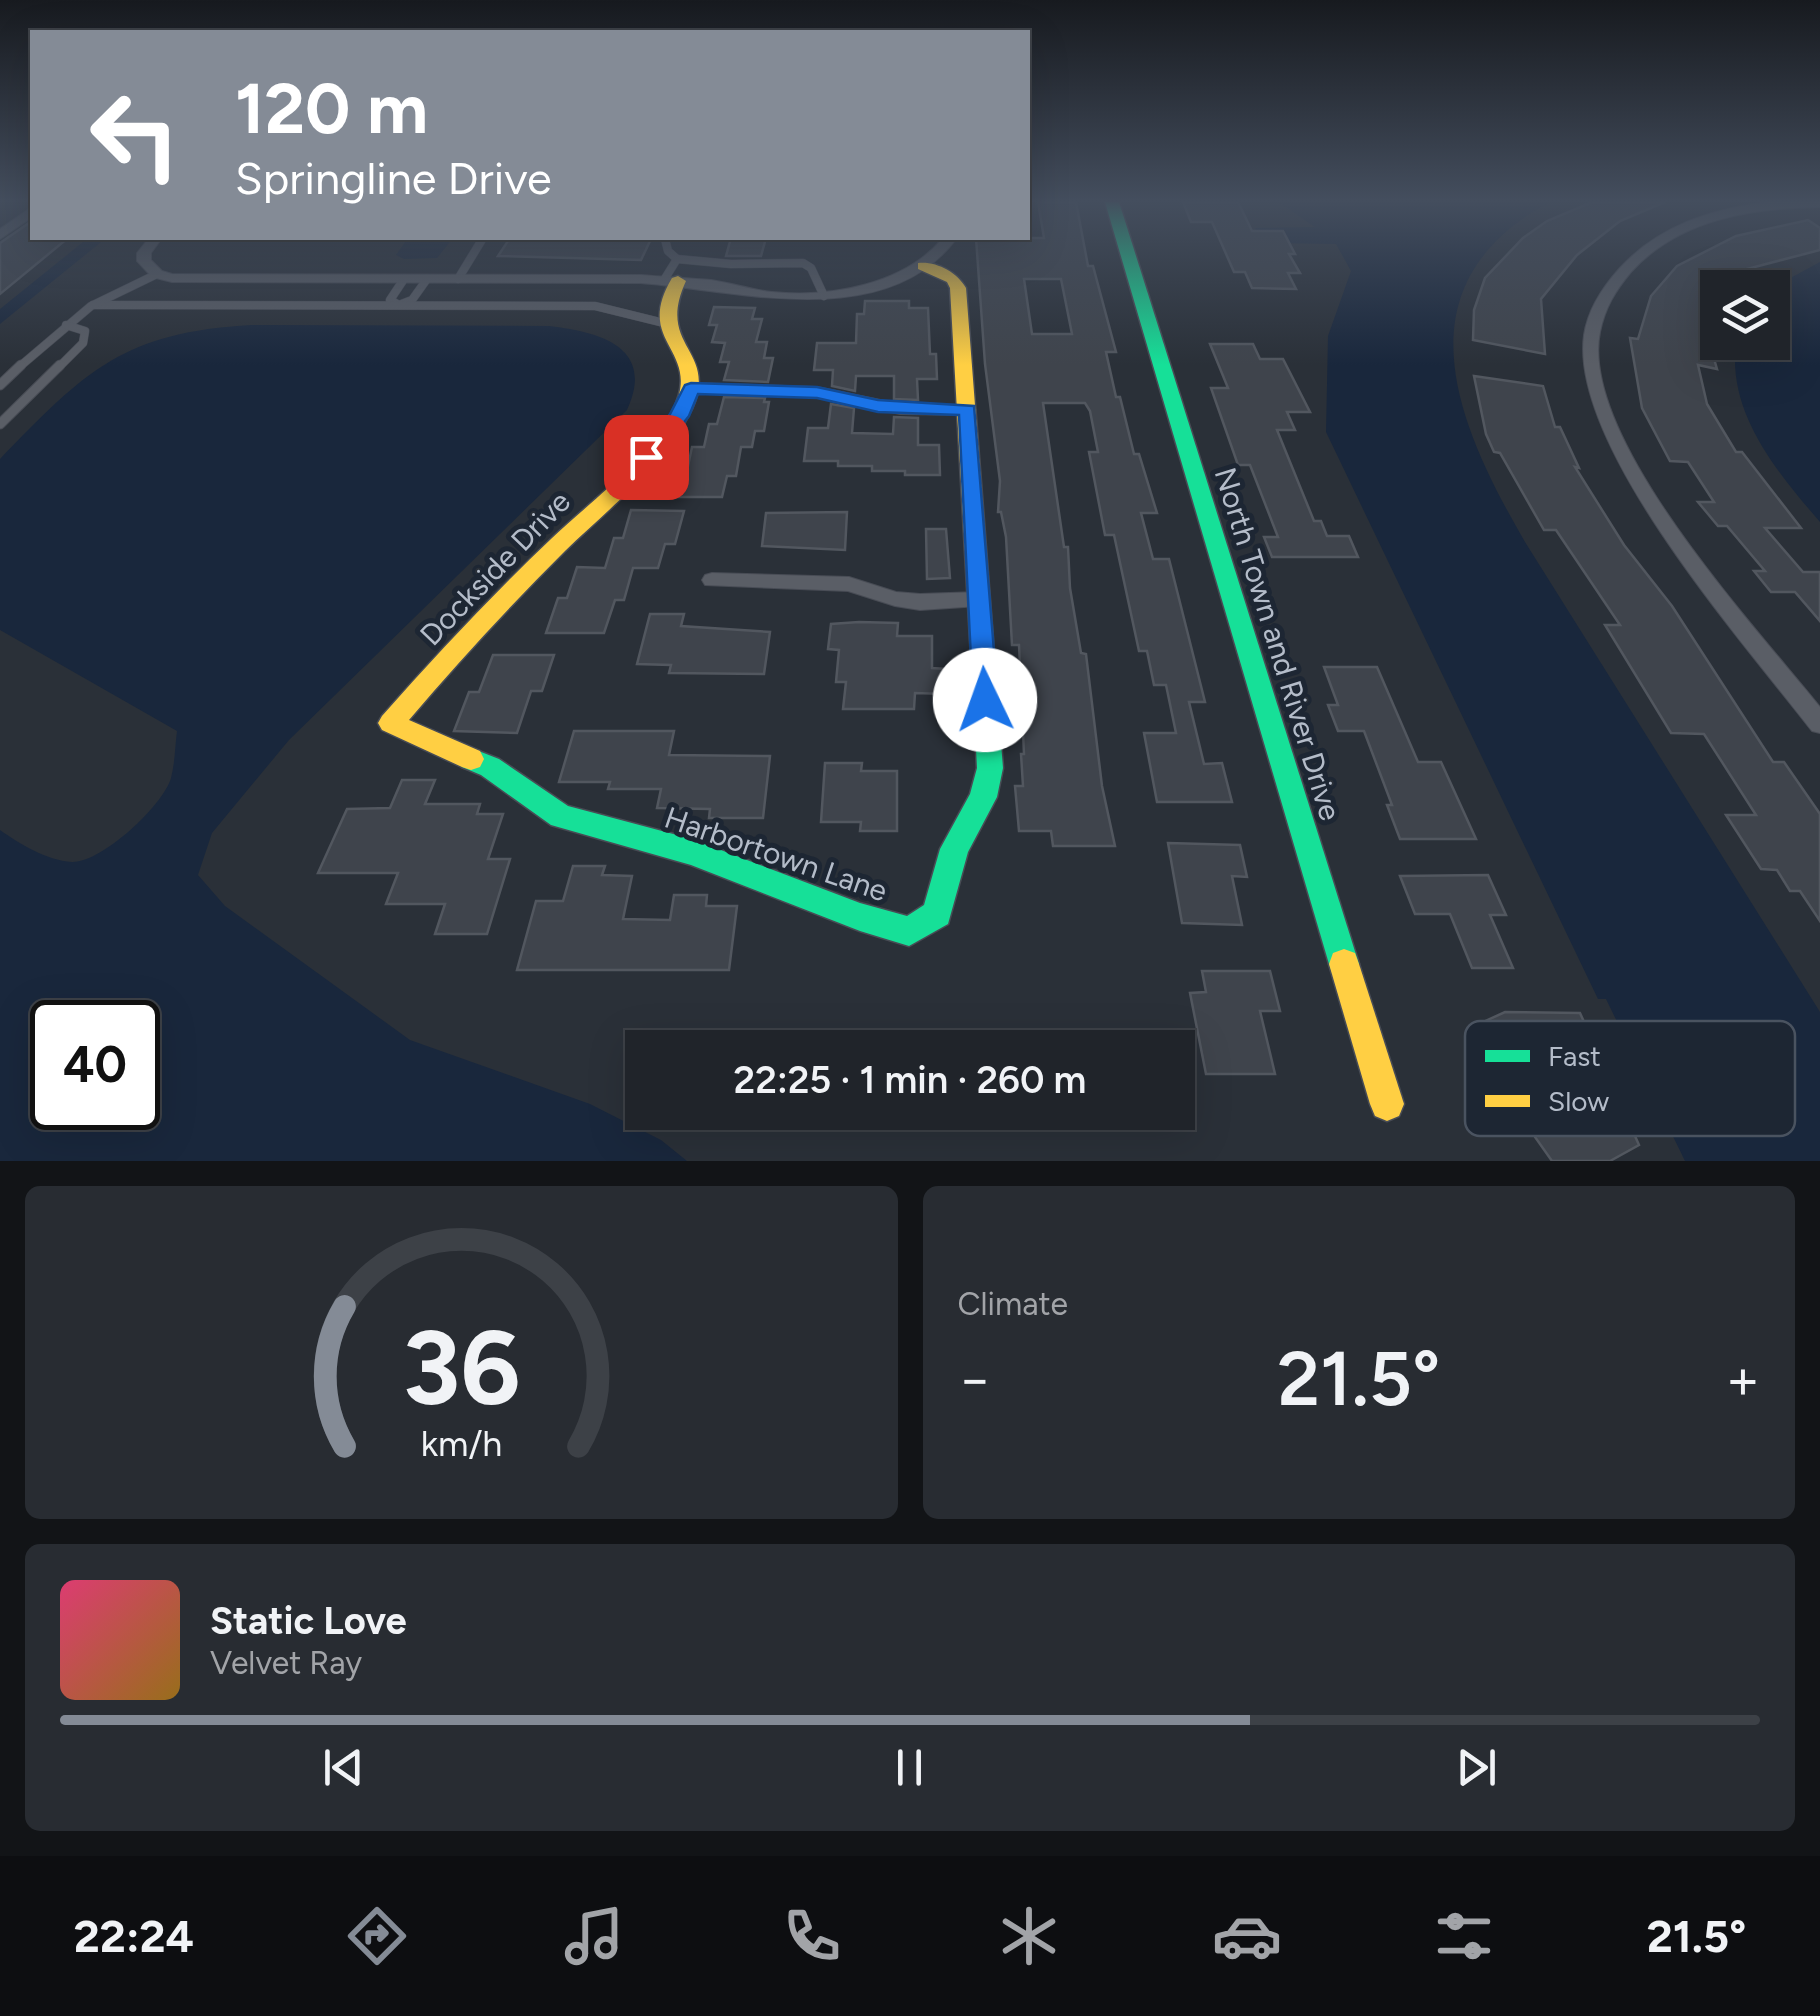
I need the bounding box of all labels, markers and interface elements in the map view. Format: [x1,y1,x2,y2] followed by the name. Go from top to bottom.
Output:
[235,66,428,151] text: 120 m
[70,70,200,200] icon: left
[235,151,552,205] text: Springline Drive
[1700,270,1790,360] map controls
[1700,270,1790,360] button: layers
[604,415,689,500] pin
[619,430,674,485] icon: arrive
[1207,463,1349,825] street label: North Town and River Drive
[412,483,578,653] street label: Dockside Drive
[933,648,1037,752] position arrow
[660,799,892,909] street label: Harbortown Lane
[30,1000,160,1130] speed limit sign: 40
[1465,1021,1795,1136] legend
[1548,1039,1601,1073] text: Fast
[734,1057,1086,1103] text: 22:25 · 1 min · 260 m
[1548,1084,1609,1118] text: Slow
[958,1285,1068,1323] text: Climate
[402,1305,520,1430] text: 36
[1277,1334,1440,1424] text: 21.5°
[958,1346,992,1412] text: −
[1726,1346,1760,1412] text: +
[420,1422,502,1465] text: km/h
[210,1598,407,1644] text: Static Love
[210,1644,362,1682] text: Velvet Ray
[316,1740,371,1795] icon: previous
[882,1740,937,1795] icon: pause
[1449,1740,1504,1795] icon: next
[342,1901,412,1971] icon: directions
[559,1901,629,1971] icon: music
[777,1901,847,1971] icon: phone
[994,1901,1064,1971] icon: climate
[1212,1901,1282,1971] icon: car
[1429,1901,1499,1971] icon: filters
[74,1909,194,1963] text: 22:24
[1647,1909,1746,1963] text: 21.5°

